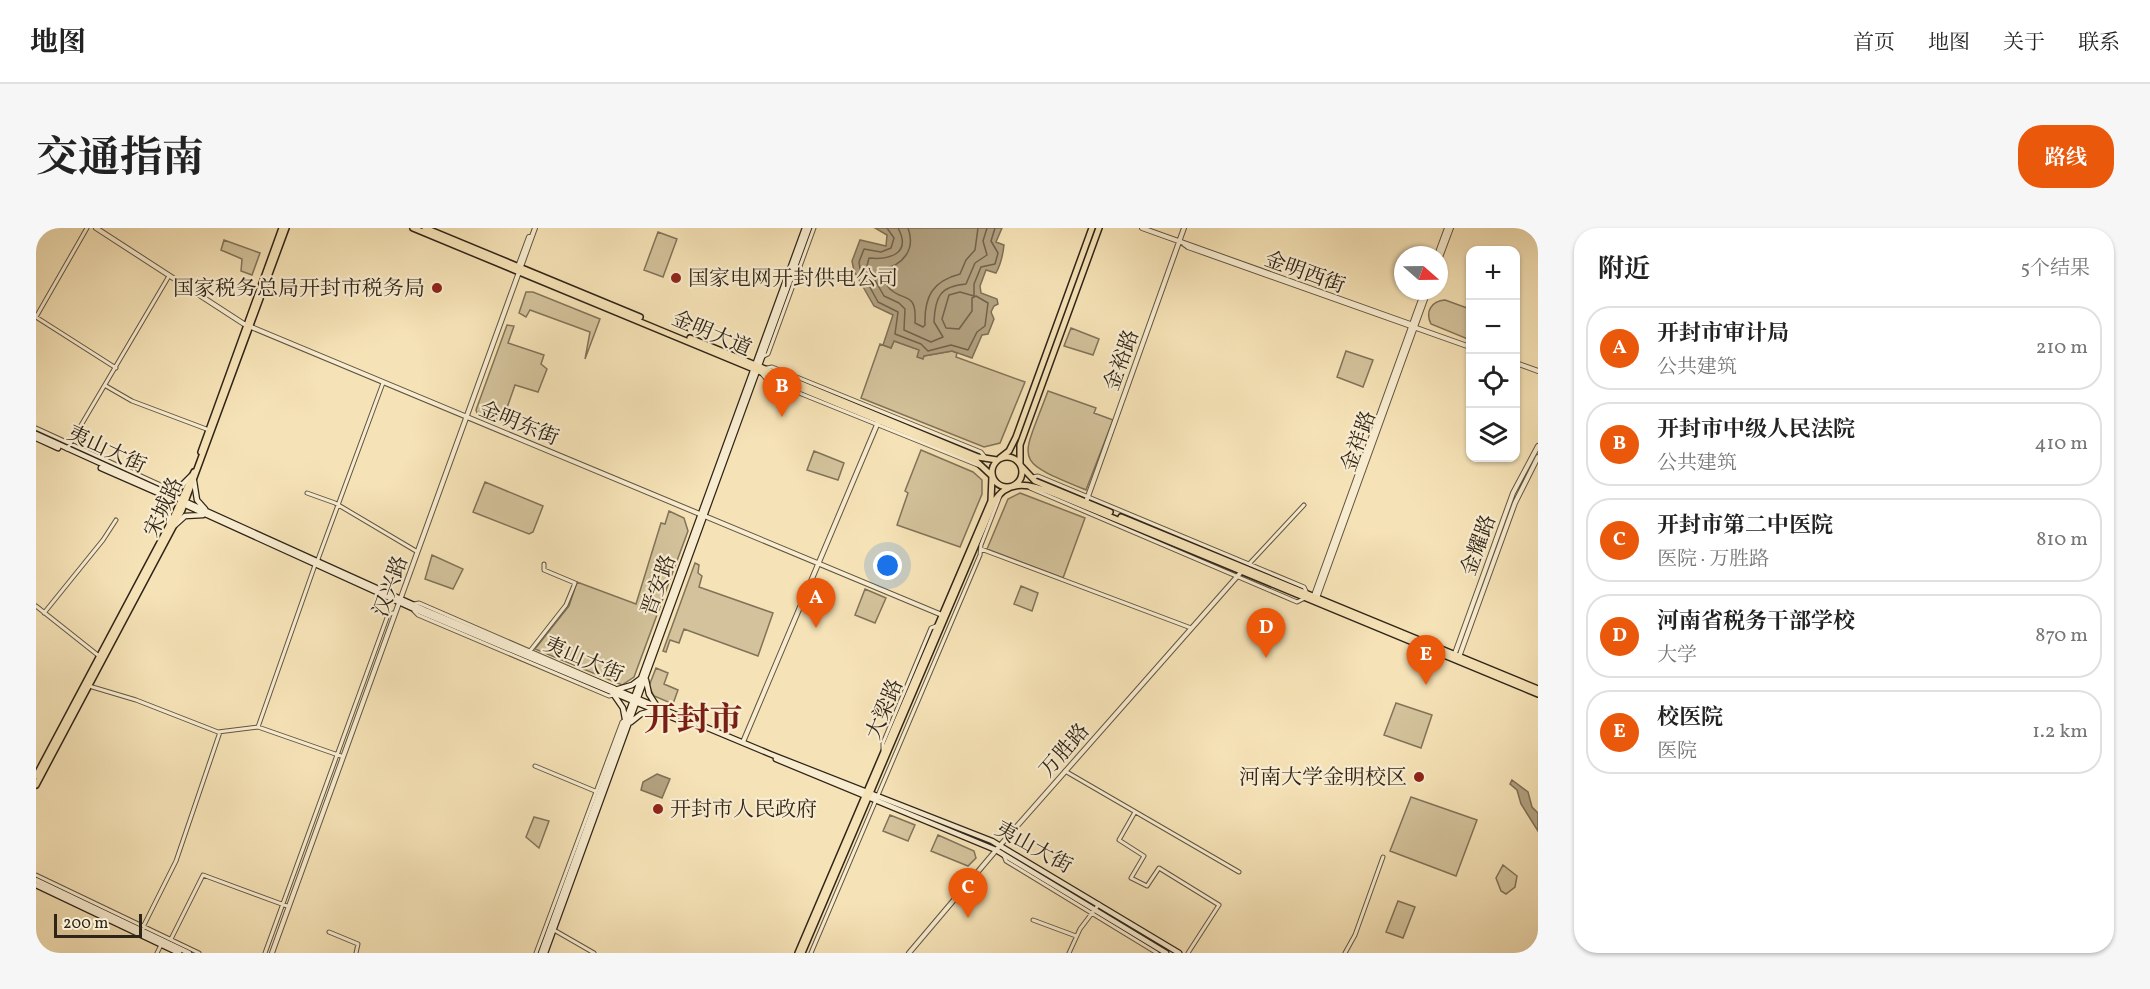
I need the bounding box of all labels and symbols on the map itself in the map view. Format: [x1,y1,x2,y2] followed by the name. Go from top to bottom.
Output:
[1260,245,1349,301] street label: 金明西街
[1394,246,1448,300] north arrow
[688,265,898,294] place label: 国家电网开封供电公司
[669,271,683,285] marker: 国家电网开封供电公司
[173,275,425,304] place label: 国家税务总局开封市税务局
[430,281,444,295] marker: 国家税务总局开封市税务局
[667,305,756,364] street label: 金明大道
[1098,326,1147,395] street label: 金裕路
[762,368,802,417] pin: B
[474,395,563,454] street label: 金明东街
[1335,407,1384,476] street label: 金祥路
[62,419,151,481] street label: 夷山大街
[138,473,191,542] street label: 宋城路
[1455,511,1504,580] street label: 金耀路
[635,551,684,620] street label: 晋安路
[873,551,902,580] your location
[367,552,416,621] street label: 汉兴路
[796,578,836,628] pin: A
[1246,608,1286,658] pin: D
[539,631,628,690] street label: 夷山大街
[1406,636,1446,685] pin: E
[860,675,911,744] street label: 大梁路
[644,699,743,745] district label: 开封市
[1034,718,1097,784] street label: 万胜路
[1239,764,1407,793] place label: 河南大学金明校区
[1412,770,1426,784] marker: 河南大学金明校区
[670,796,817,825] place label: 开封市人民政府
[651,802,665,816] marker: 开封市人民政府
[990,815,1077,881] street label: 夷山大街
[948,868,988,918] pin: C
[54,911,142,938] scale bar

